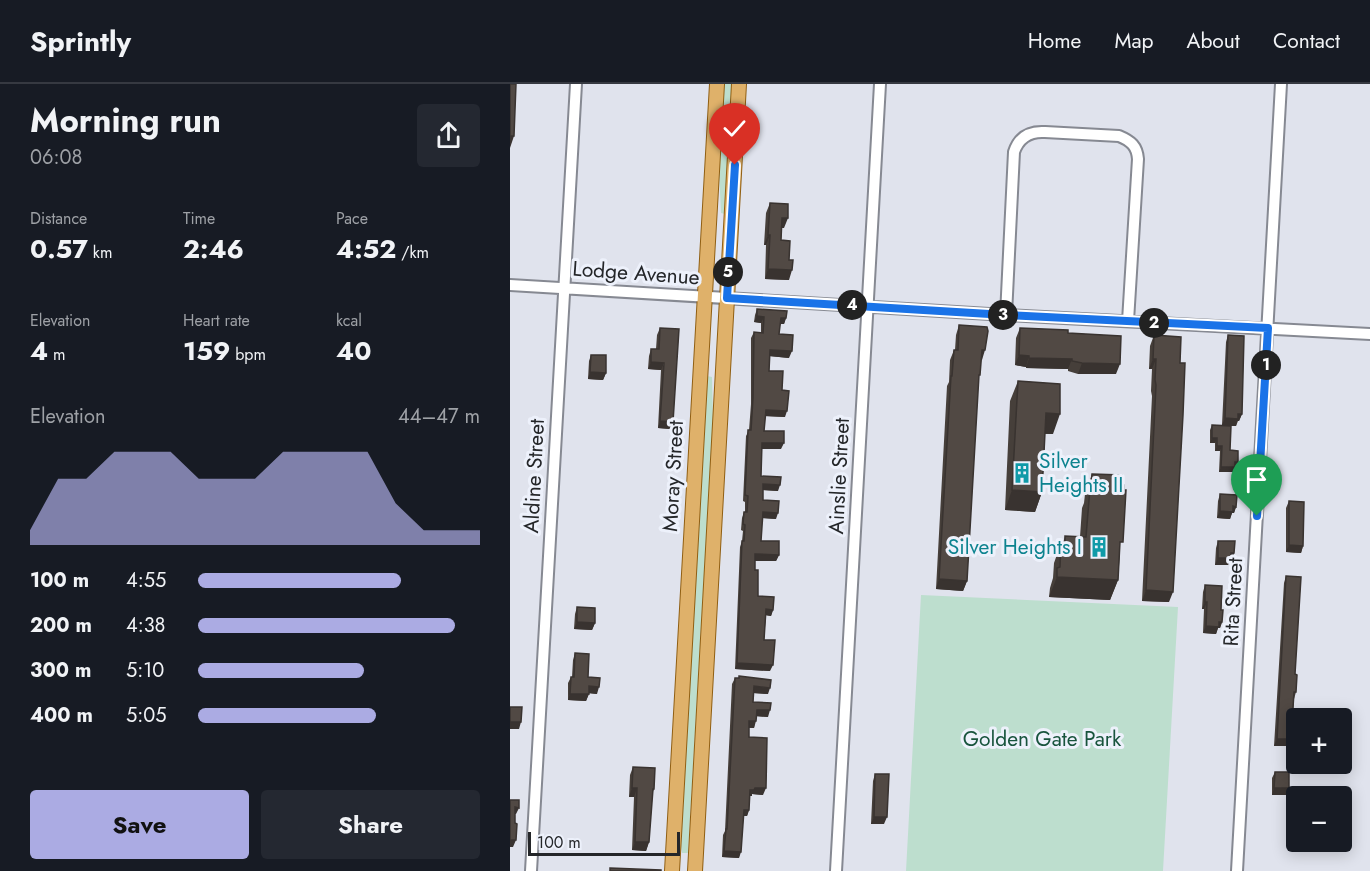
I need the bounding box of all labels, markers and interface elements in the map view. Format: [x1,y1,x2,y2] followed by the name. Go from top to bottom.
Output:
[30,21,131,62] text: Sprintly
[1028,26,1081,56] text: Home
[1114,26,1154,56] text: Map
[1187,26,1240,56] text: About
[1273,26,1340,56] text: Contact
[30,97,221,144] text: Morning run
[709,103,760,165] pin
[417,104,480,167] button: share
[718,112,751,145] icon: check
[30,143,82,172] text: 06:08
[30,207,87,230] text: Distance
[183,207,215,230] text: Time
[336,207,368,230] text: Pace
[30,230,88,268] text: 0.57
[183,230,244,268] text: 2:46
[336,230,396,268] text: 4:52
[88,241,112,264] text: km
[396,241,429,264] text: /km
[571,254,701,292] street label: Lodge Avenue
[713,257,743,287] pin: 5
[723,260,733,283] text: 5
[837,290,867,320] pin: 4
[846,293,858,316] text: 4
[988,300,1018,330] pin: 3
[998,303,1008,326] text: 3
[1139,308,1169,338] pin: 2
[30,309,90,332] text: Elevation
[183,309,250,332] text: Heart rate
[336,309,362,332] text: kcal
[1149,311,1159,334] text: 2
[30,332,48,370] text: 4
[183,332,230,370] text: 159
[336,332,371,370] text: 40
[48,343,65,366] text: m
[230,343,266,366] text: bpm
[1251,350,1281,380] pin: 1
[1262,353,1270,376] text: 1
[30,402,105,431] text: Elevation
[398,402,480,431] text: 44–47 m
[821,417,857,535] street label: Ainslie Street
[516,418,552,534] street label: Aldine Street
[655,420,691,532] street label: Moray Street
[1039,446,1123,500] place label: Silver Heights II
[1231,454,1282,516] pin
[1010,461,1034,485] building icon: Silver Heights II
[1240,463,1273,496] icon: arrive
[948,532,1082,562] place label: Silver Heights I
[1087,535,1111,559] building icon: Silver Heights I
[1216,557,1250,647] street label: Rita Street
[30,566,89,595] text: 100 m
[126,566,166,595] text: 4:55
[30,611,92,640] text: 200 m
[126,611,166,640] text: 4:38
[30,656,91,685] text: 300 m
[126,656,164,685] text: 5:10
[30,701,93,730] text: 400 m
[126,701,167,730] text: 5:05
[1286,708,1352,852] map controls
[1286,708,1352,774] button: +
[963,724,1122,754] park label: Golden Gate Park
[1286,786,1352,852] button: −
[30,790,249,859] button: Save
[261,790,480,859] button: Share
[528,829,680,856] scale bar
[537,831,581,854] text: 100 m

